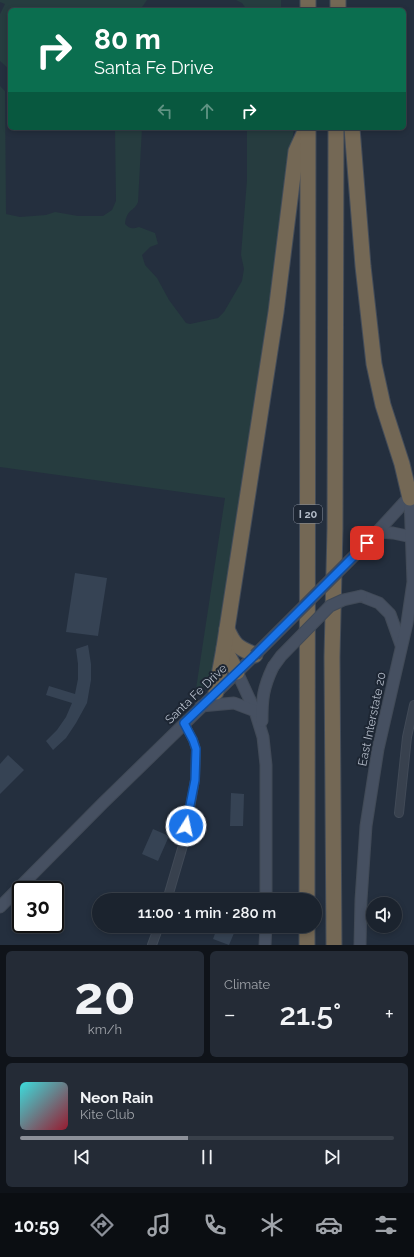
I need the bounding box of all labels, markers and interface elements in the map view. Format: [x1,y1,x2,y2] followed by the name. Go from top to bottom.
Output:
[94,23,161,56] text: 80 m
[28,24,80,76] icon: right
[94,57,214,78] text: Santa Fe Drive
[154,100,176,122] icon: left
[196,100,218,122] icon: ahead
[238,100,260,122] icon: right
[294,505,322,523] road number: I 20
[350,526,384,560] pin
[356,532,378,554] icon: arrive
[162,661,230,727] street label: Santa Fe Drive
[355,671,389,767] street label: East Interstate 20
[165,805,207,847] position arrow
[12,881,64,933] speed limit sign: 30
[366,897,402,933] map controls
[366,897,402,933] button: sound
[138,904,276,922] text: 11:00 · 1 min · 280 m
[74,965,136,1026] text: 20
[224,977,270,992] text: Climate
[279,997,341,1032] text: 21.5°
[224,1001,236,1027] text: −
[385,1001,394,1027] text: +
[88,1022,122,1037] text: km/h
[80,1089,153,1107] text: Neon Rain
[80,1107,135,1122] text: Kite Club
[71,1146,93,1168] icon: previous
[196,1146,218,1168] icon: pause
[321,1146,343,1168] icon: next
[88,1211,116,1239] icon: directions
[145,1211,173,1239] icon: music
[201,1211,229,1239] icon: phone
[258,1211,286,1239] icon: climate
[315,1211,343,1239] icon: car
[372,1211,400,1239] icon: filters
[14,1215,59,1236] text: 10:59

